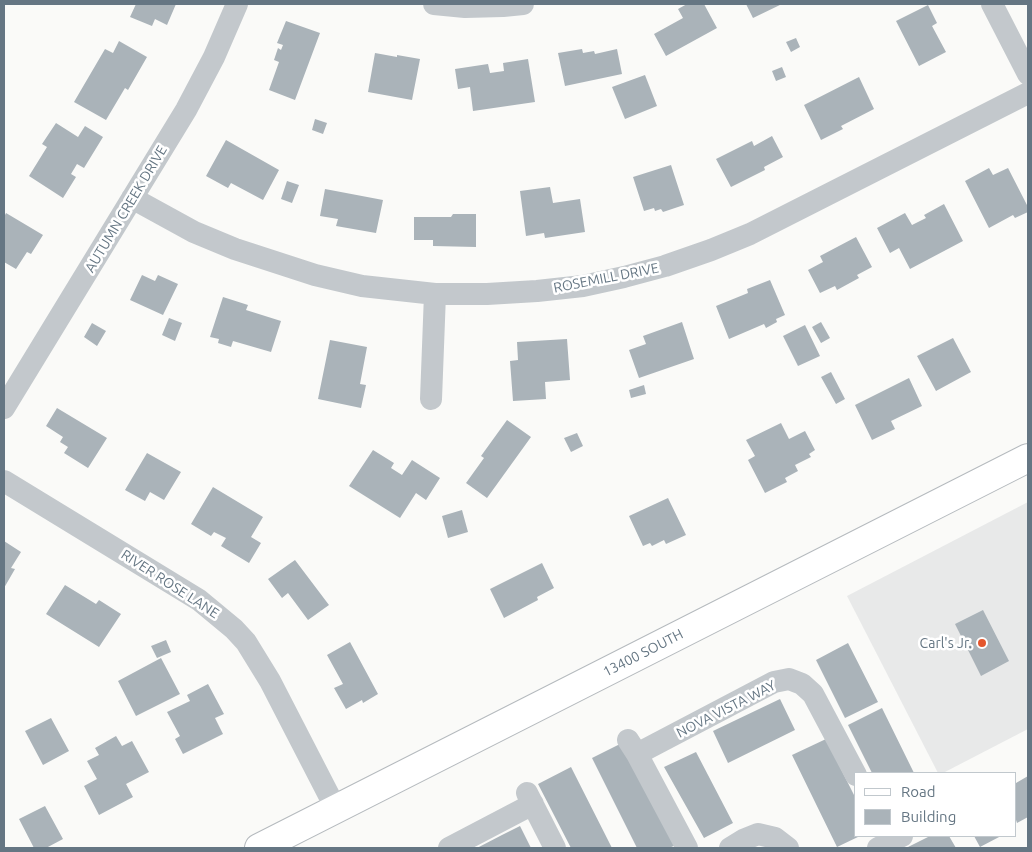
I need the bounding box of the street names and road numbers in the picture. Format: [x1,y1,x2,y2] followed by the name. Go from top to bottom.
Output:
[81,143,171,275] street label: AUTUMN CREEK DRIVE
[552,260,660,296] street label: ROSEMILL DRIVE
[118,546,222,622] street label: RIVER ROSE LANE
[600,626,686,680] street label: 13400 SOUTH
[674,677,778,741] street label: NOVA VISTA WAY

